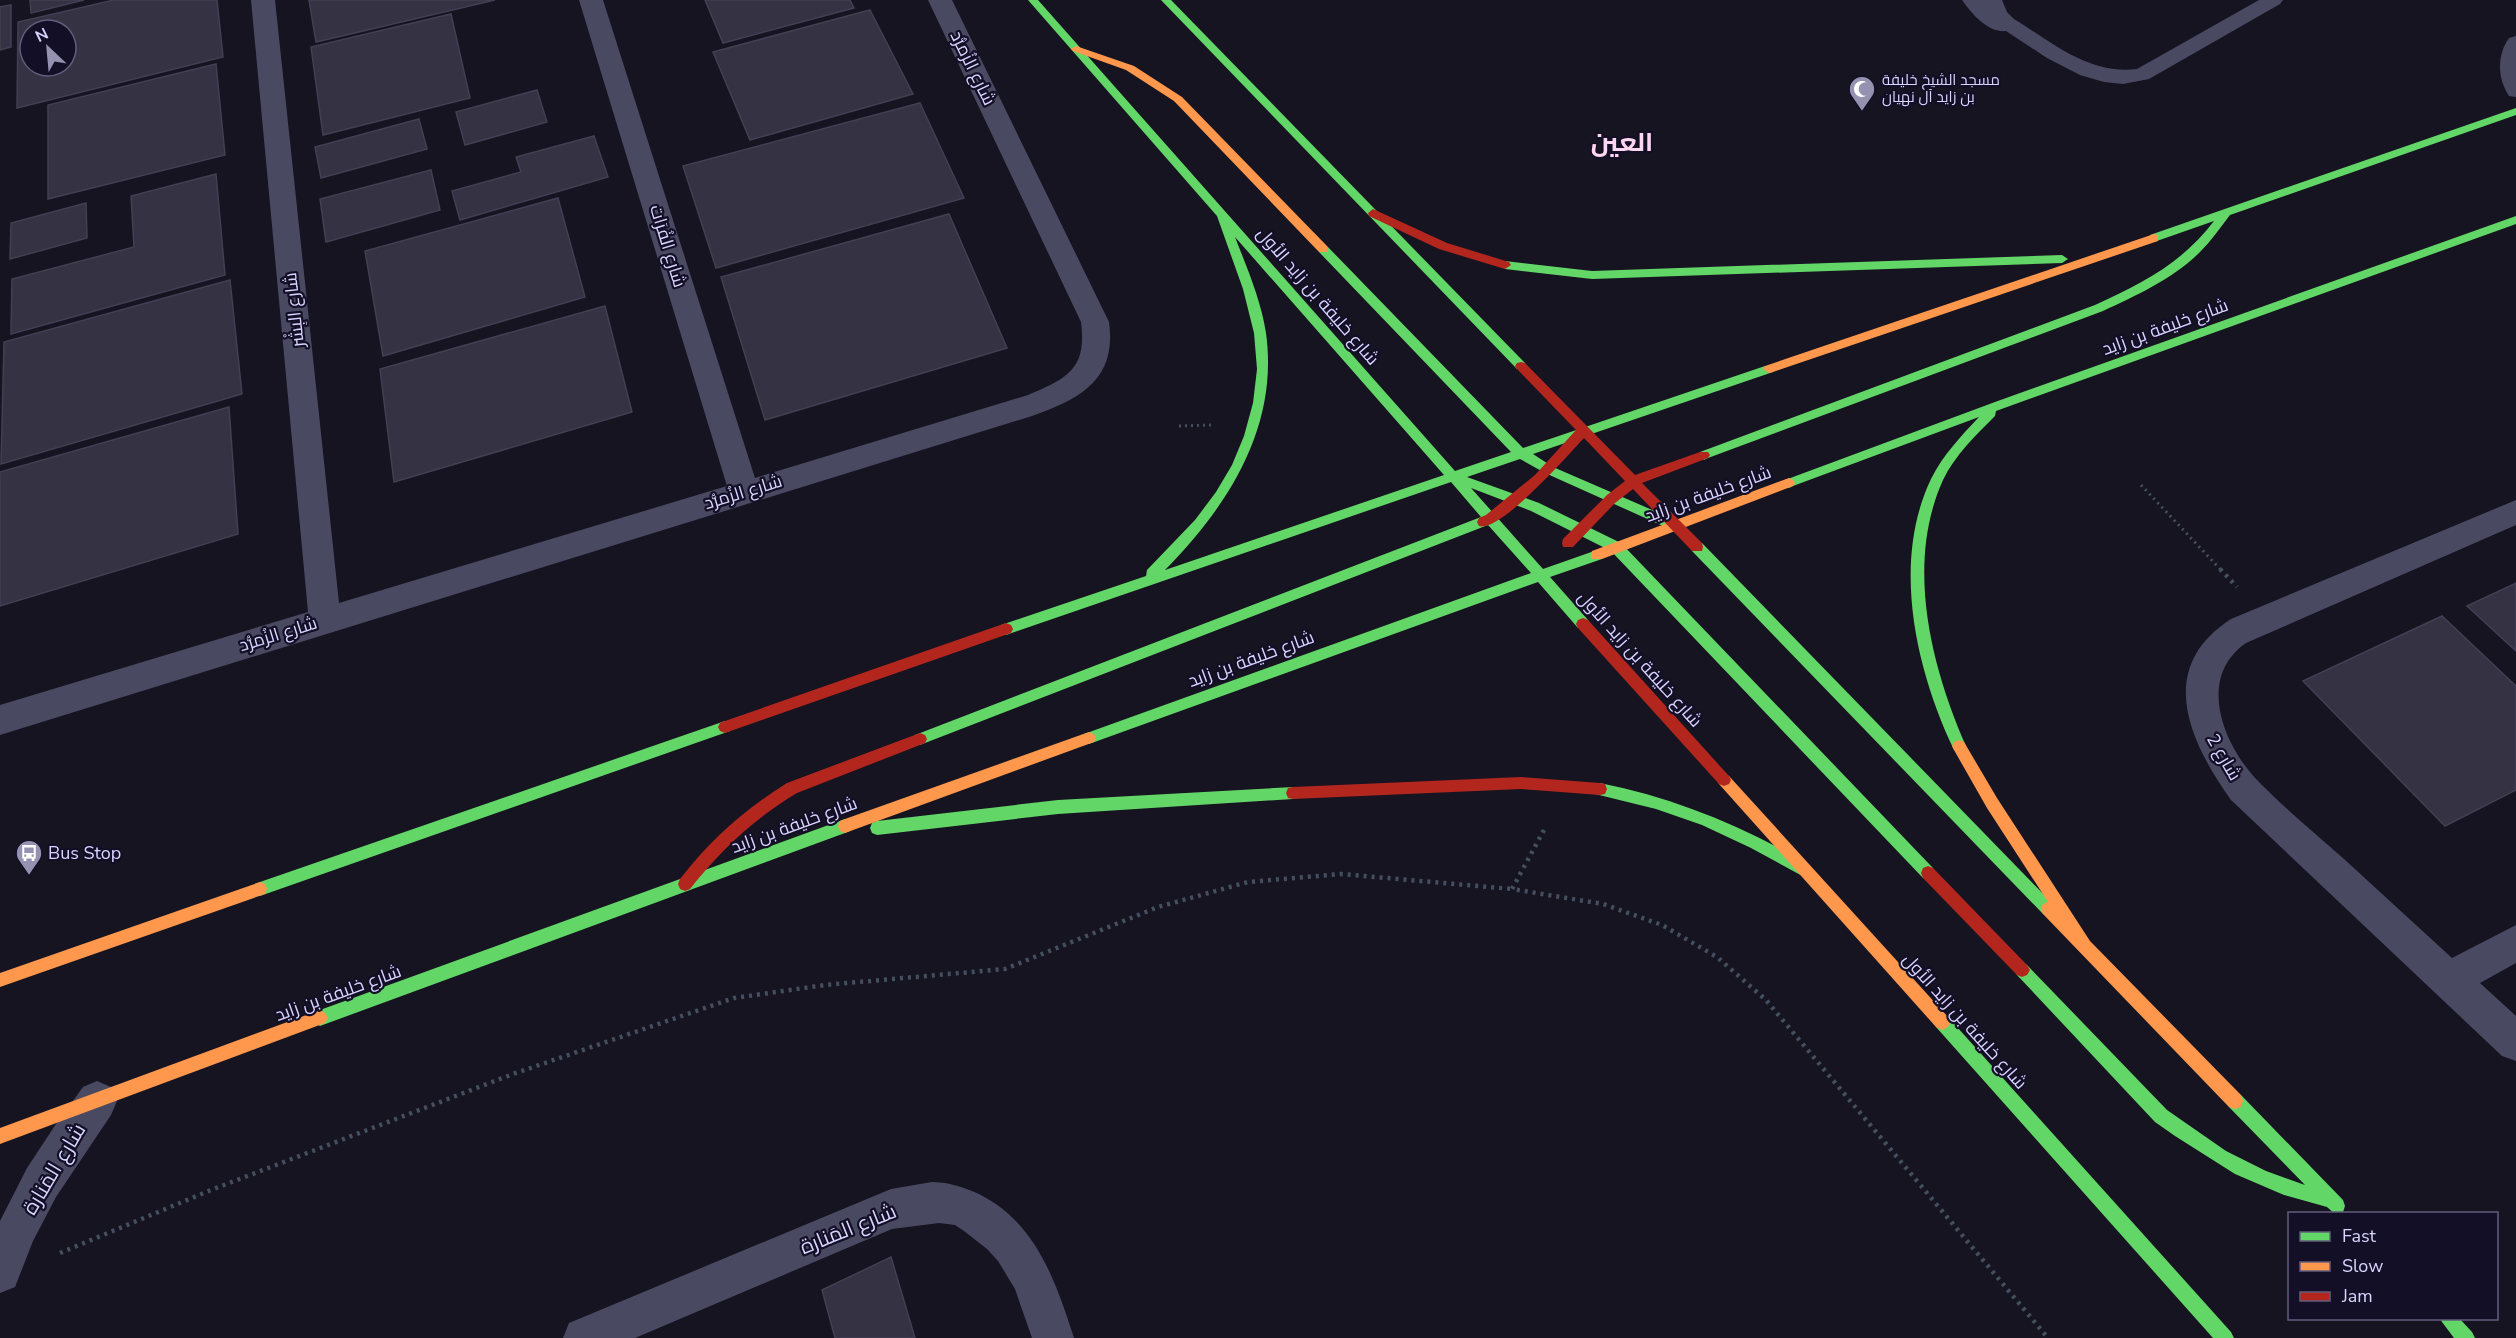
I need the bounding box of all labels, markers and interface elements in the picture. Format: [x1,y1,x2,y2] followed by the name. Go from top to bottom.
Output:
[18,18,78,78] north arrow
[32,23,52,48] text: N
[945,27,1001,109] street label: شارع الزُمرُّد
[1882,70,2000,107] place label: مسجد الشيخ خليفة بن زايد آل نهيان
[1847,74,1877,112] mosque icon: مسجد الشيخ خليفة بن زايد آل نهيان
[1591,125,1653,160] district label: العين
[644,202,692,290] street label: شارع الفُرَات
[1251,222,1385,370] street label: شارع خليفة بن زايد الأول
[277,271,310,350] street label: شارع البِشْر
[2098,293,2232,361] street label: شارع خليفة بن زايد
[1641,460,1775,528] street label: شارع خليفة بن زايد
[701,469,785,515] street label: شارع الزُمرُّد
[1572,586,1708,732] street label: شارع خليفة بن زايد الأول
[236,611,320,657] street label: شارع الزُمرُّد
[1184,625,1318,693] street label: شارع خليفة بن زايد
[2201,729,2247,785] street label: شارع 2
[727,791,861,859] street label: شارع خليفة بن زايد
[14,838,44,876] bus stop icon: Bus Stop
[48,841,121,865] place label: Bus Stop
[1897,948,2033,1094] street label: شارع خليفة بن زايد الأول
[271,959,405,1027] street label: شارع خليفة بن زايد
[16,1118,92,1220] street label: شارع المَنارة
[796,1197,900,1261] street label: شارع المَنارة
[2288,1212,2498,1320] legend
[2342,1224,2377,1248] text: Fast
[2342,1254,2383,1278] text: Slow
[2341,1284,2373,1308] text: Jam

